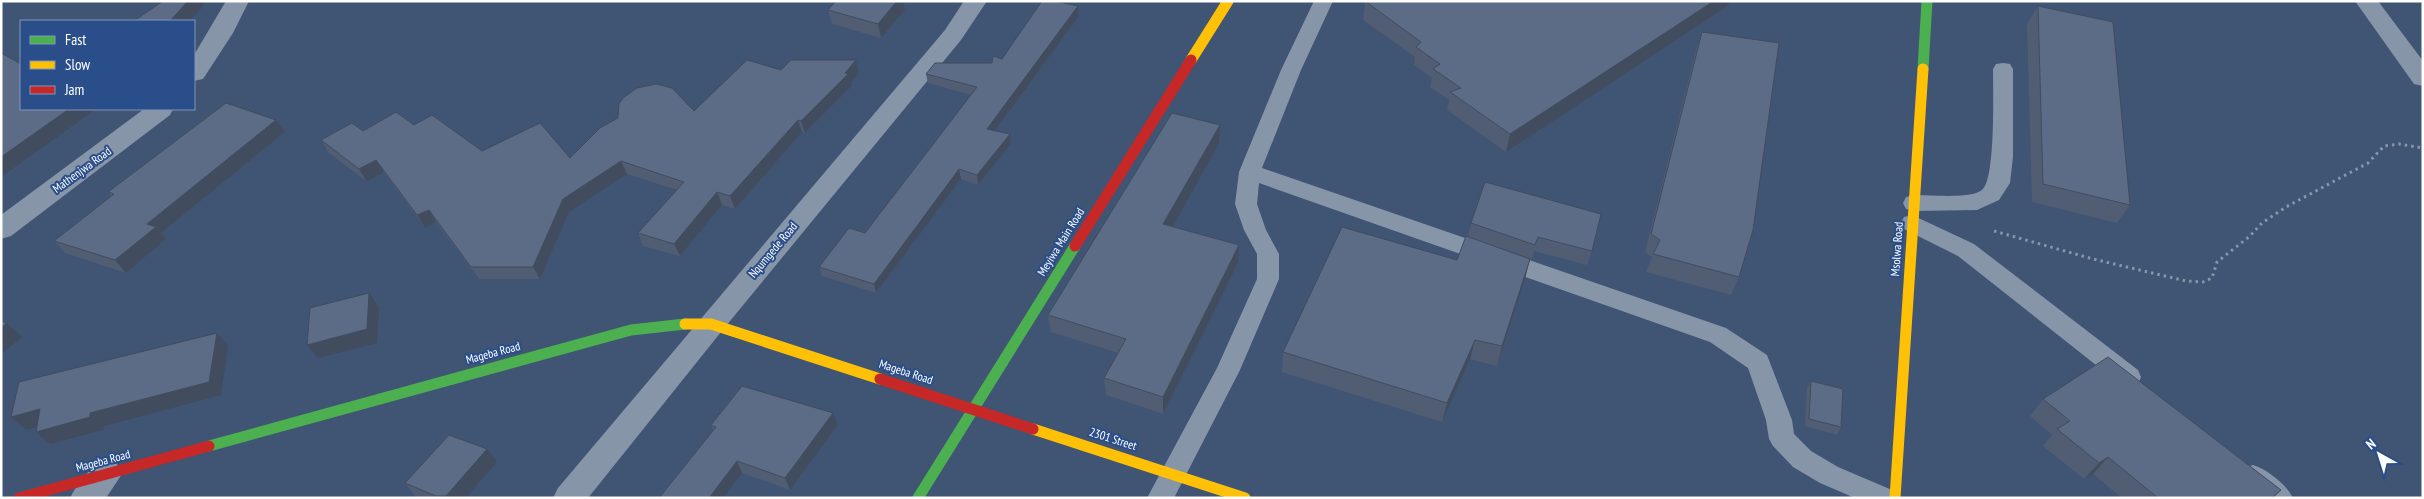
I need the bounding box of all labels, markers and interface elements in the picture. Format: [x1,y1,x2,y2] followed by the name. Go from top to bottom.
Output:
[20,20,195,110] legend
[65,30,86,49] text: Fast
[65,55,90,74] text: Slow
[64,80,84,99] text: Jam
[49,143,114,196] street label: Mathenjwa Road
[1034,205,1087,278] street label: Meyiwa Main Road
[745,219,800,281] street label: Nqumgede Road
[1887,221,1906,277] street label: Msolwa Road
[464,338,522,367] street label: Mageba Road
[877,356,935,387] street label: Mageba Road
[1088,424,1139,453] street label: 2301 Street
[2354,429,2404,479] north arrow
[2362,435,2379,453] text: N
[74,446,132,475] street label: Mageba Road

